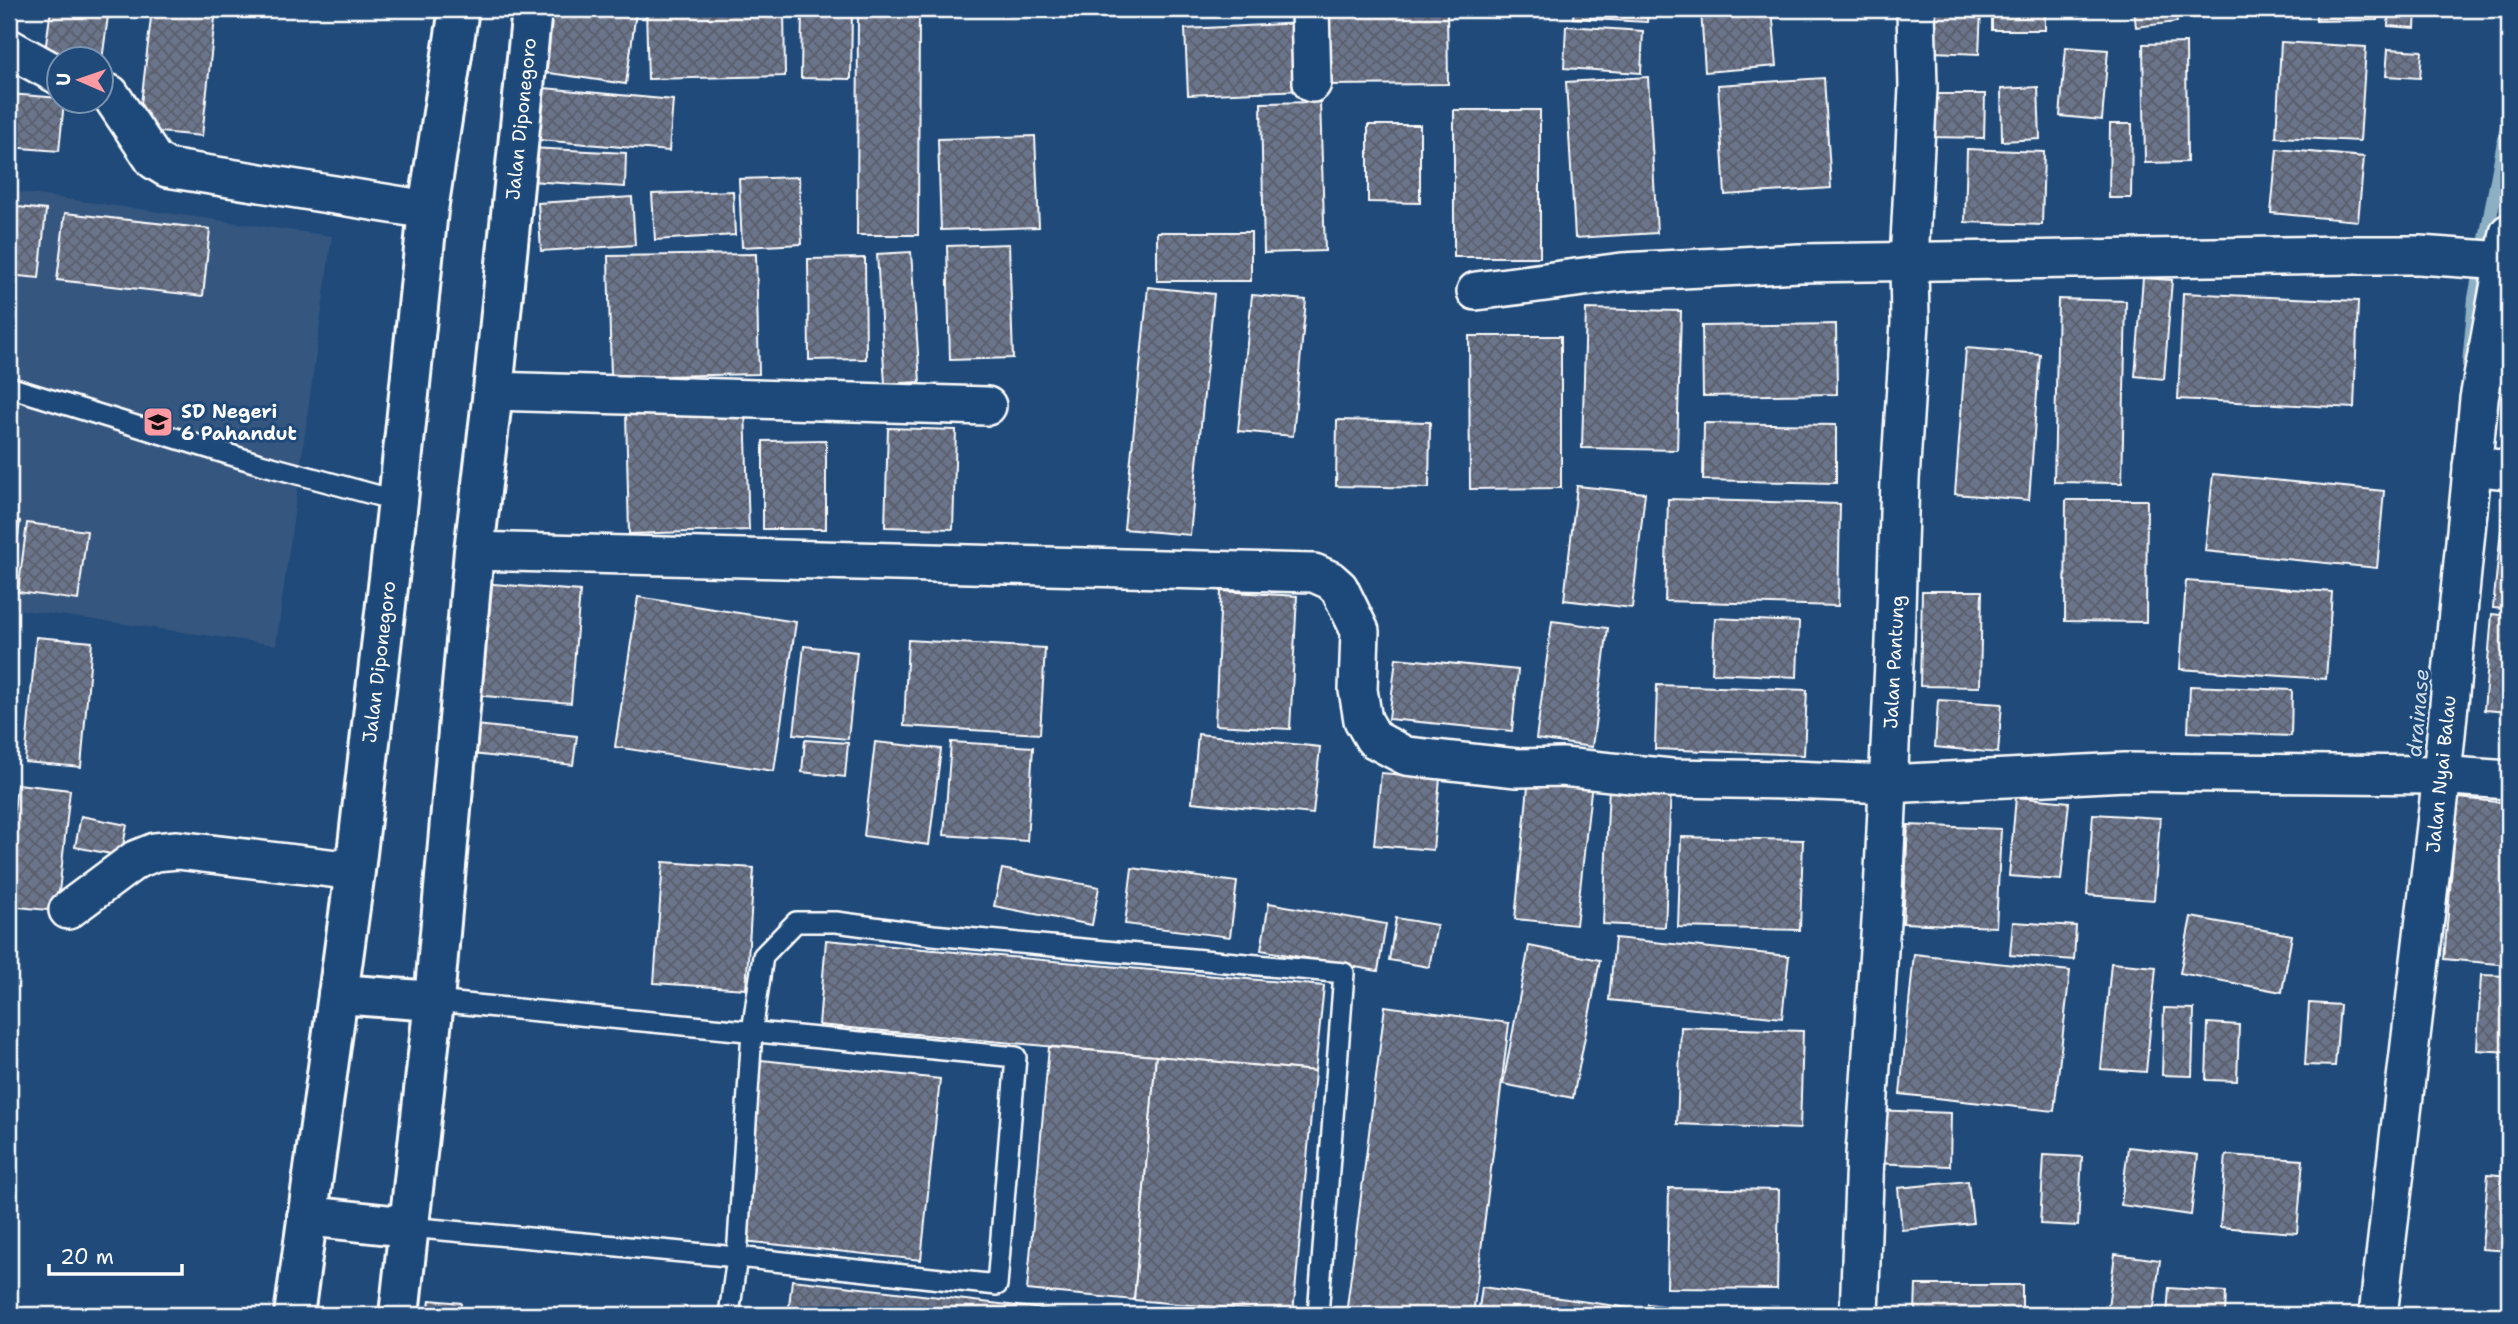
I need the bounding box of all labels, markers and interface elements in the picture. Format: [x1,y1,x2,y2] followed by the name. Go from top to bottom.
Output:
[500,37,542,201] street label: Jalan Diponegoro
[46,46,116,116] north arrow
[51,72,76,86] text: U
[181,399,297,446] place label: SD Negeri 6 Pahandut
[141,405,175,439] school or university icon: SD Negeri 6 Pahandut
[357,580,401,744] street label: Jalan Diponegoro
[1878,595,1910,729] street label: Jalan Pantung
[2400,668,2436,758] water label: drainase
[2420,694,2462,854] street label: Jalan Nyai Balau
[49,1233,182,1277] scale bar
[60,1243,114,1271] text: 20 m

